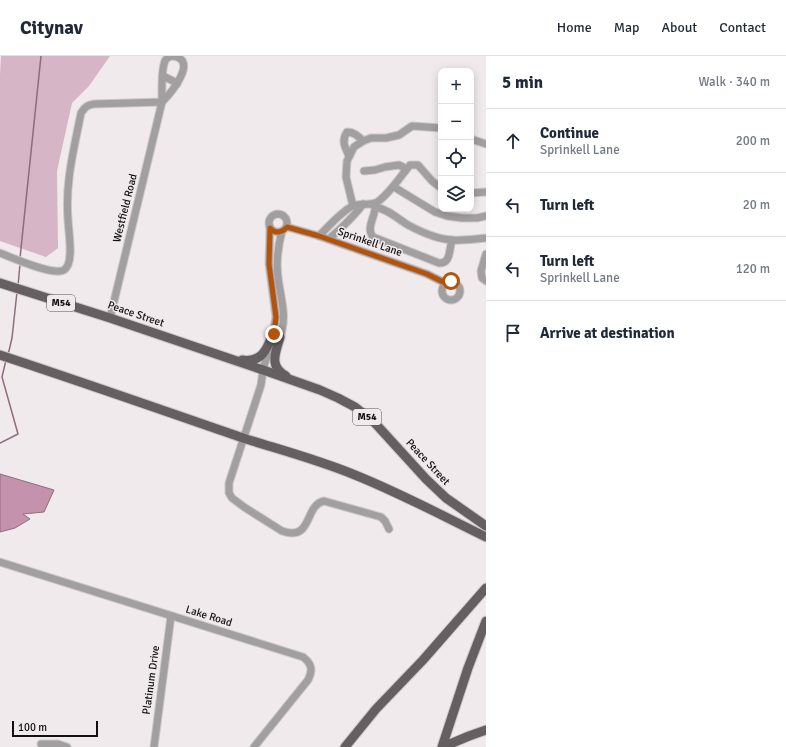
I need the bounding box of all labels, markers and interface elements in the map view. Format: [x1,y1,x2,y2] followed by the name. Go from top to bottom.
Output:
[20,16,83,40] text: Citynav
[557,19,592,36] text: Home
[614,19,639,36] text: Map
[661,19,697,36] text: About
[719,19,766,36] text: Contact
[438,68,474,212] map controls
[438,68,474,104] button: +
[502,72,543,93] text: 5 min
[699,74,770,90] text: Walk · 340 m
[438,104,474,140] button: −
[540,124,599,142] text: Continue
[502,130,524,152] icon: ahead
[736,133,770,149] text: 200 m
[438,140,474,176] button: locate
[540,142,620,158] text: Sprinkell Lane
[110,172,140,244] street label: Westfield Road
[438,176,474,212] button: layers
[502,194,524,216] icon: left
[540,196,594,214] text: Turn left
[743,197,770,213] text: 20 m
[336,225,404,259] street label: Sprinkell Lane
[540,252,594,270] text: Turn left
[502,258,524,280] icon: left
[736,261,770,277] text: 120 m
[540,270,620,286] text: Sprinkell Lane
[442,272,460,290] route start
[47,295,75,311] road number: M54
[106,298,166,330] street label: Peace Street
[502,322,524,344] icon: arrive
[540,324,675,342] text: Arrive at destination
[265,325,283,343] route end
[353,409,381,425] road number: M54
[403,436,453,488] street label: Peace Street
[184,603,234,629] street label: Lake Road
[140,645,162,715] street label: Platinum Drive
[12,719,98,738] scale bar
[18,721,47,734] text: 100 m

